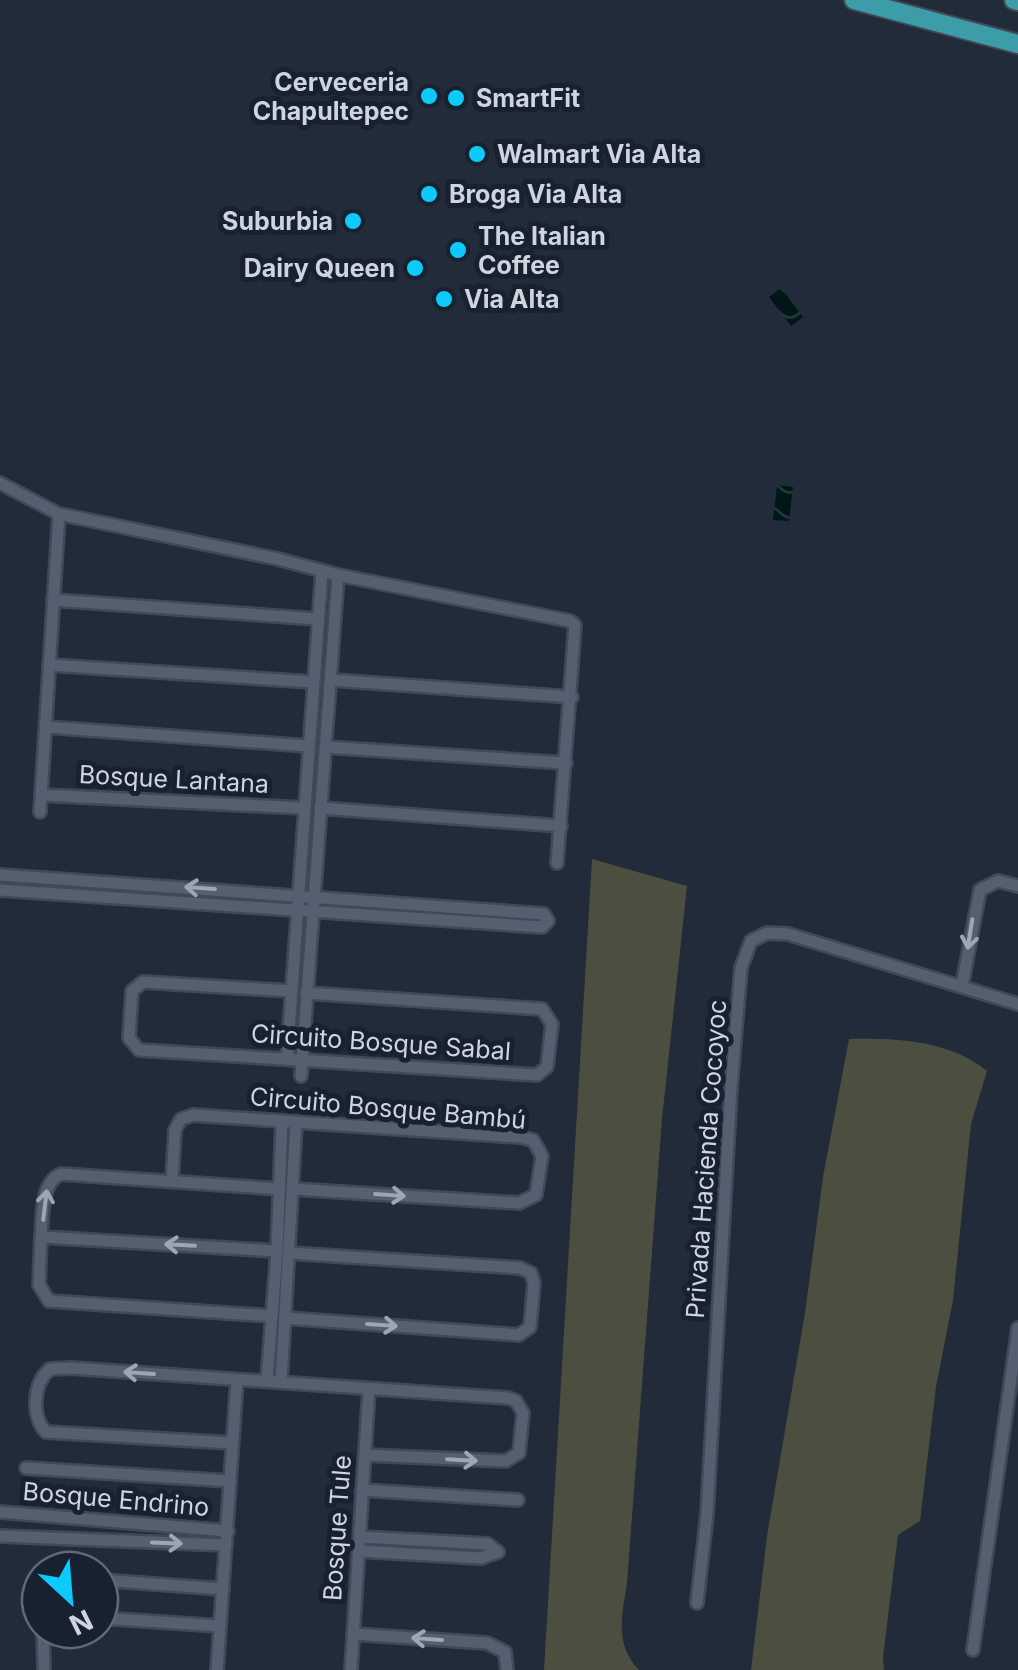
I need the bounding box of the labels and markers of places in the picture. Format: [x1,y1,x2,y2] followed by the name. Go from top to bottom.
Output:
[253,67,409,126] place label: Cerveceria Chapultepec
[476,83,580,113] place label: SmartFit
[418,85,440,107] marker: Cerveceria Chapultepec
[445,87,467,109] marker: SmartFit
[497,139,701,169] place label: Walmart Via Alta
[466,143,488,165] marker: Walmart Via Alta
[449,179,622,209] place label: Broga Via Alta
[418,183,440,205] marker: Broga Via Alta
[222,206,333,236] place label: Suburbia
[342,210,364,232] marker: Suburbia
[478,221,606,280] place label: The Italian Coffee
[447,239,469,261] marker: The Italian Coffee
[244,253,395,283] place label: Dairy Queen
[404,257,426,279] marker: Dairy Queen
[464,284,559,314] place label: Via Alta
[433,288,455,310] marker: Via Alta

